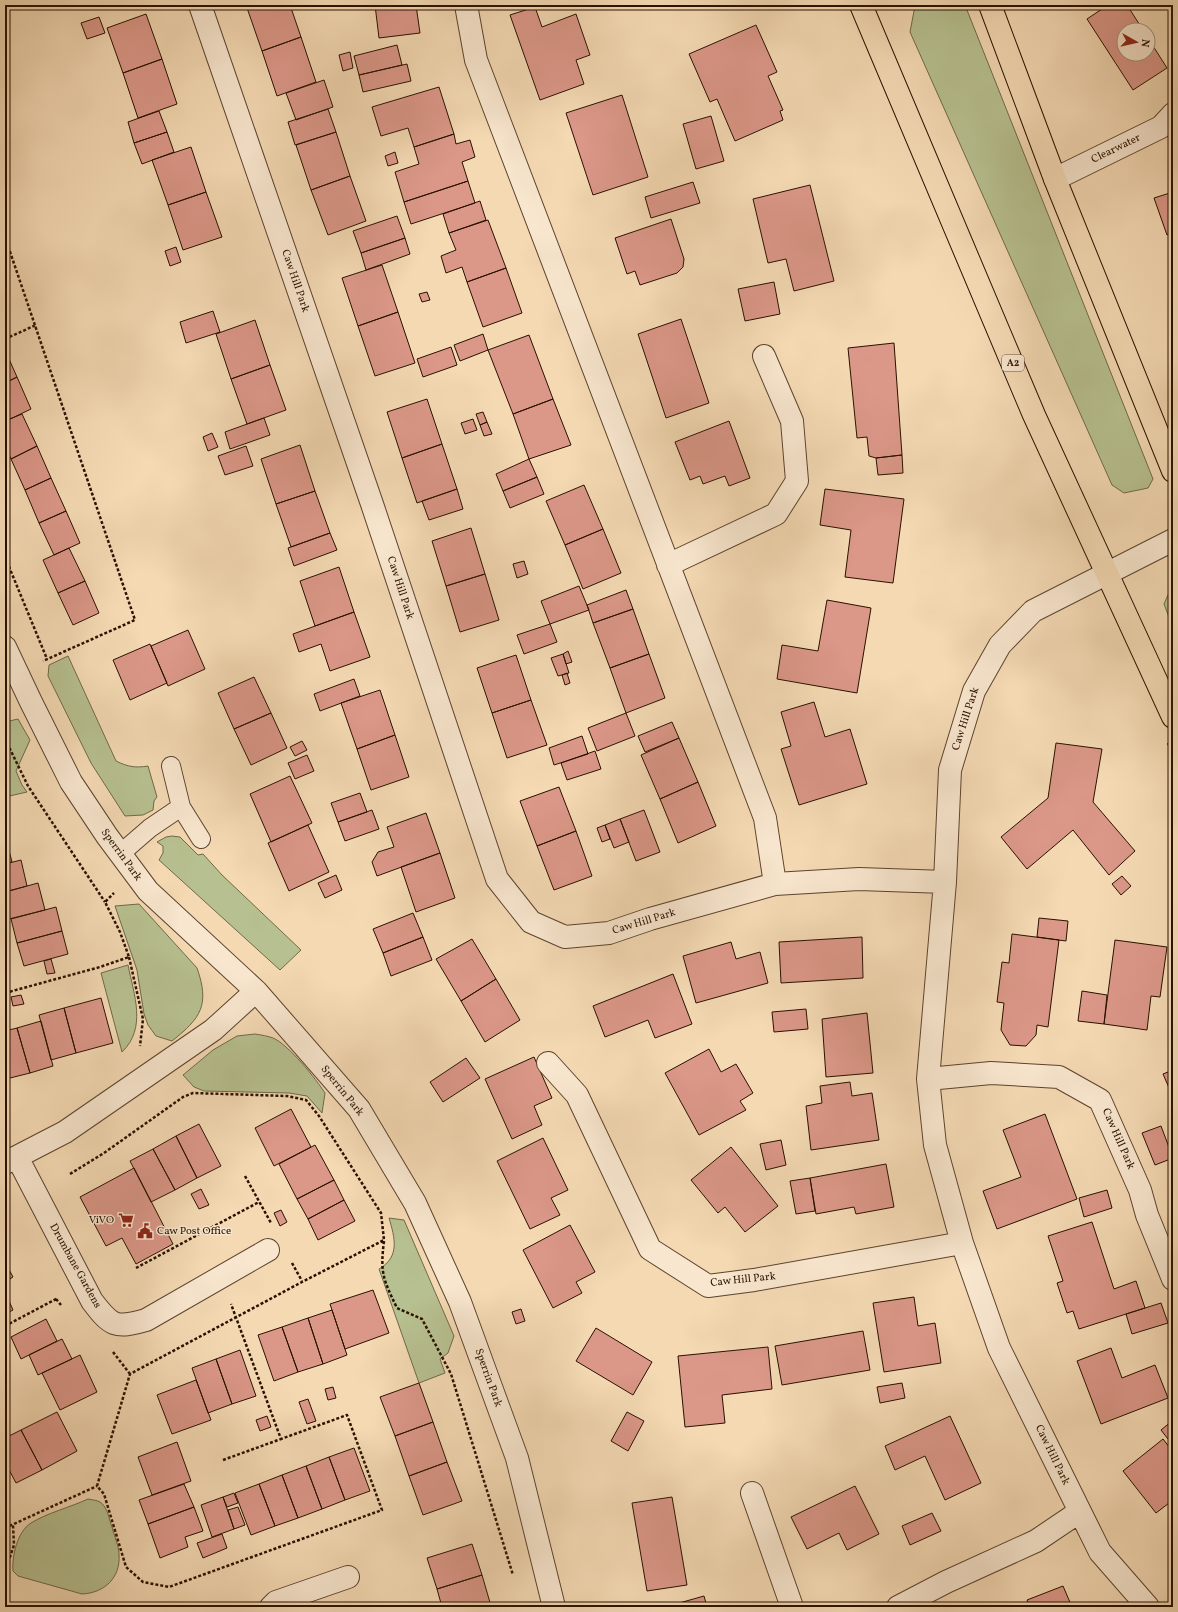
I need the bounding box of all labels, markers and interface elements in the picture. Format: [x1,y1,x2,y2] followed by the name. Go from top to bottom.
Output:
[1116,22,1156,62] north arrow
[1136,38,1152,48] text: N
[1089,130,1144,167] street label: Clearwater
[277,248,313,314] street label: Caw Hill Park
[1002,355,1024,371] road number: A2
[383,555,417,621] street label: Caw Hill Park
[949,686,983,752] street label: Caw Hill Park
[97,826,145,884] street label: Sperrin Park
[610,905,678,939] street label: Caw Hill Park
[317,1062,367,1120] street label: Sperrin Park
[1098,1106,1138,1172] street label: Caw Hill Park
[117,1211,135,1229] supermarket icon: ViVO
[89,1213,114,1228] place label: ViVO
[45,1221,105,1311] street label: Drumbane Gardens
[136,1222,154,1240] public building icon: Caw Post Office
[157,1224,231,1239] place label: Caw Post Office
[710,1269,776,1291] street label: Caw Hill Park
[470,1347,506,1409] street label: Sperrin Park
[1031,1422,1073,1488] street label: Caw Hill Park

